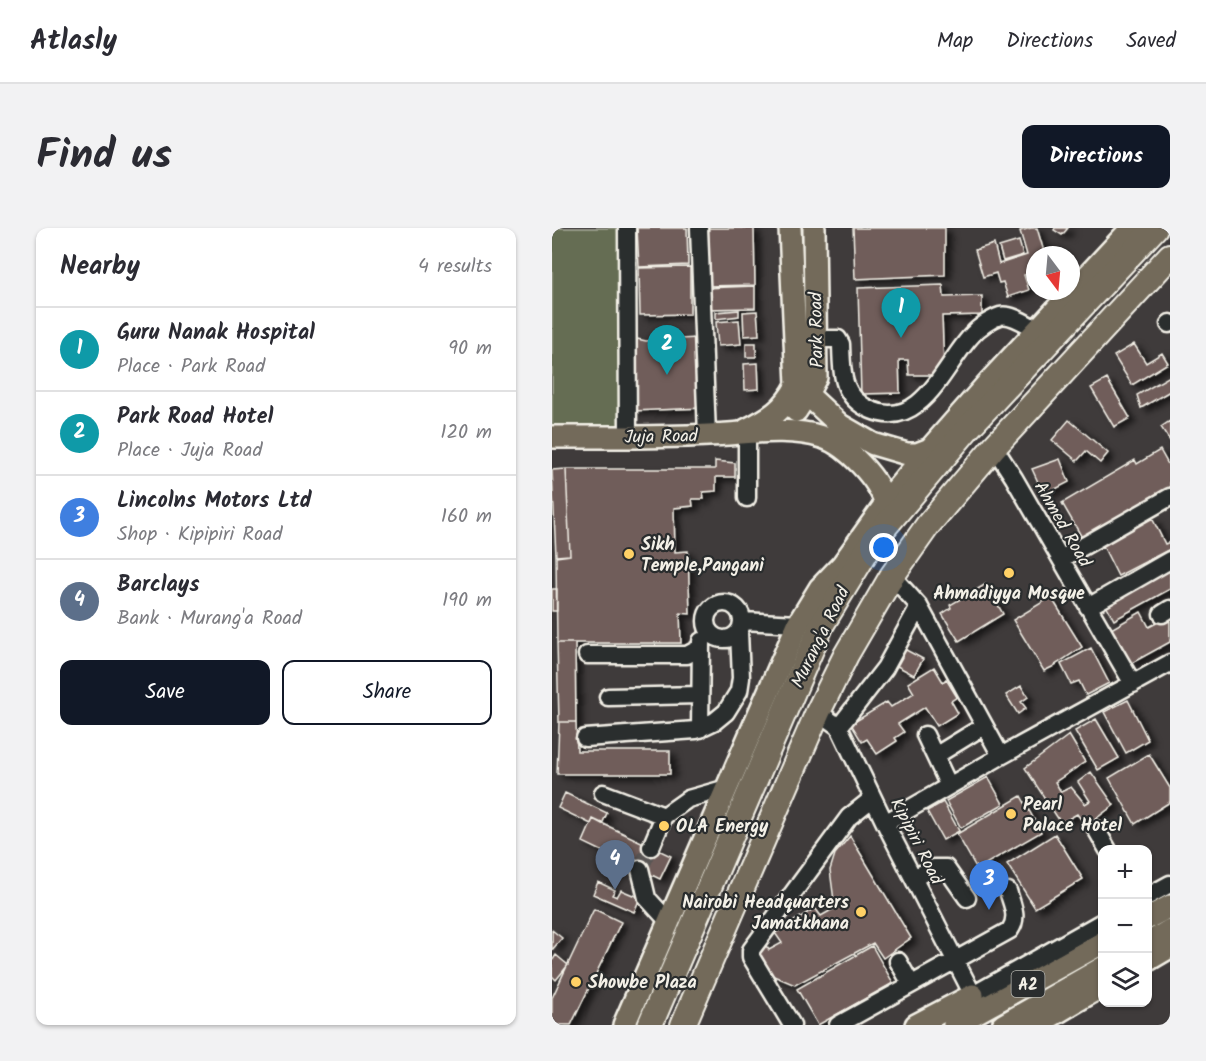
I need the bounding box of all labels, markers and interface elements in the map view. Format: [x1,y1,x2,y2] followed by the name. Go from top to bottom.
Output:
[30,19,117,64] text: Atlasly
[937,25,973,58] text: Map
[1006,25,1093,58] text: Directions
[1126,25,1176,58] text: Saved
[36,123,172,190] text: Find us
[1022,125,1170,188] button: Directions
[60,246,140,288] text: Nearby
[1026,246,1080,300] north arrow
[418,251,492,283] text: 4 results
[882,288,920,338] pin: 1
[802,291,833,368] street label: Park Road
[117,316,315,351] text: Guru Nanak Hospital
[648,326,686,375] pin: 2
[76,333,83,365] text: 1
[448,333,492,365] text: 90 m
[117,351,265,383] text: Place · Park Road
[117,400,273,435] text: Park Road Hotel
[74,417,85,449] text: 2
[440,417,492,449] text: 120 m
[624,422,699,453] street label: Juja Road
[117,435,262,467] text: Place · Juja Road
[1025,476,1099,574] street label: Ahmed Road
[117,484,312,519] text: Lincolns Motors Ltd
[74,501,85,533] text: 3
[441,501,492,533] text: 160 m
[117,519,282,551] text: Shop · Kipipiri Road
[641,531,764,581] place label: Sikh Temple,Pangani
[869,533,898,562] your location
[622,547,636,561] marker: Sikh Temple,Pangani
[1002,566,1016,580] marker: Ahmadiyya Mosque
[117,568,199,603] text: Barclays
[933,580,1085,609] place label: Ahmadiyya Mosque
[784,581,859,693] street label: Murang'a Road
[74,585,85,617] text: 4
[442,585,492,617] text: 190 m
[117,603,302,635] text: Bank · Murang'a Road
[60,660,270,725] button: Save
[282,660,492,725] button: Share
[1023,791,1122,841] place label: Pearl Palace Hotel
[881,793,950,891] street label: Kipipiri Road
[1004,807,1018,821] marker: Pearl Palace Hotel
[676,813,769,842] place label: OLA Energy
[657,819,671,833] marker: OLA Energy
[596,840,634,890] pin: 4
[1098,845,1152,1007] map controls
[1098,845,1152,899] button: +
[970,860,1008,910] pin: 3
[682,889,850,939] place label: Nairobi Headquarters Jamatkhana
[1098,899,1152,953] button: −
[854,905,868,919] marker: Nairobi Headquarters Jamatkhana
[1098,953,1152,1007] button: layers
[588,969,697,998] place label: Showbe Plaza
[1012,971,1044,997] road number: A2
[569,975,583,989] marker: Showbe Plaza

